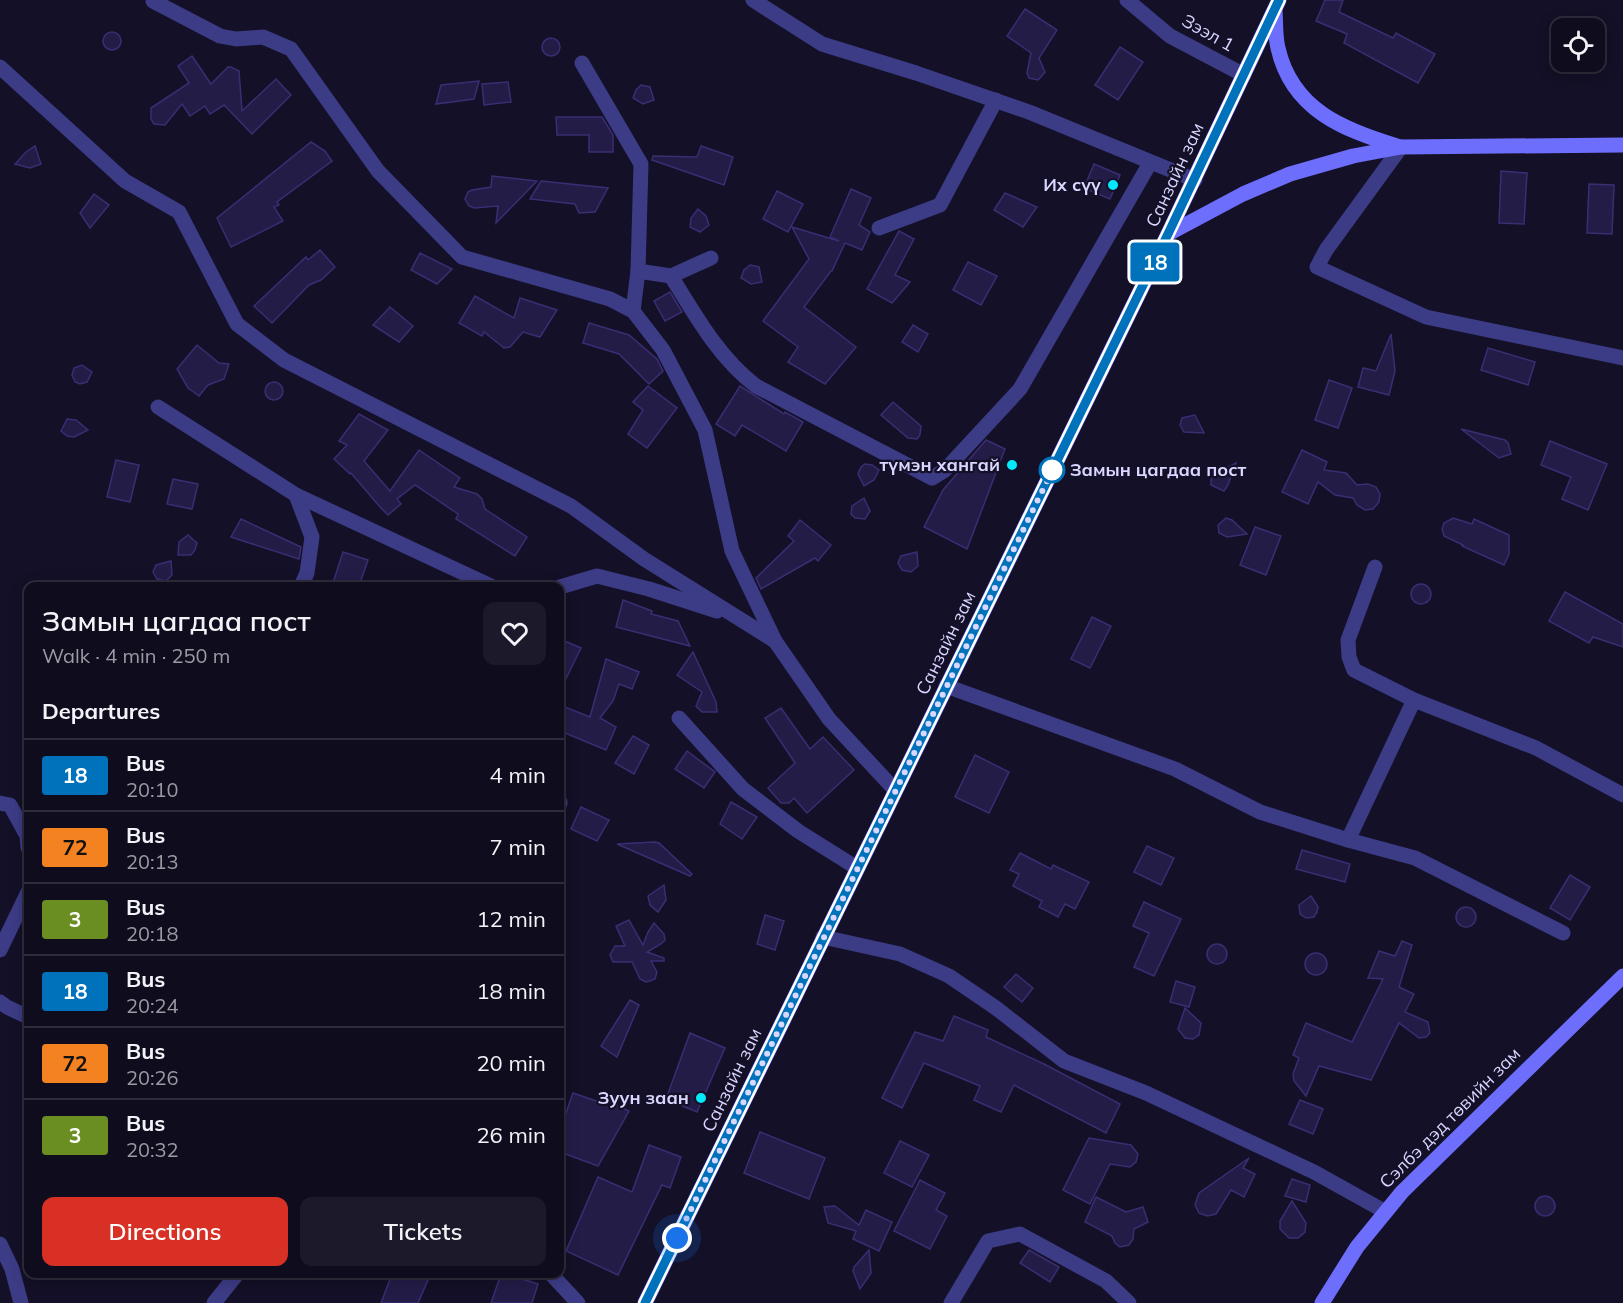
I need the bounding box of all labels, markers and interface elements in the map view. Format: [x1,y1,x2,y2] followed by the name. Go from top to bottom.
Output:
[1178,9,1238,56] street label: Зээл 1
[1551,18,1605,72] map controls
[1551,18,1605,72] button: locate
[1140,119,1209,231] street label: Санзайн зам
[1043,173,1101,196] place label: Их сүү
[1106,178,1120,192] marker: Их сүү
[1128,242,1182,282] line badge: 18
[1142,249,1168,275] text: 18
[880,453,1000,476] place label: түмэн хангай
[1039,457,1065,483] marker: Замын цагдаа пост
[1005,458,1019,472] marker: түмэн хангай
[1070,458,1247,481] place label: Замын цагдаа пост
[911,587,981,698] street label: Санзайн зам
[483,602,546,665] button: heart
[42,603,311,638] text: Замын цагдаа пост
[42,643,230,668] text: Walk · 4 min · 250 m
[42,697,160,725] text: Departures
[126,749,165,777] text: Bus
[490,761,546,789] text: 4 min
[62,762,88,788] text: 18
[126,777,179,802] text: 20:10
[126,821,165,849] text: Bus
[490,833,546,861] text: 7 min
[62,834,88,860] text: 72
[126,849,179,874] text: 20:13
[126,893,165,921] text: Bus
[476,905,546,933] text: 12 min
[69,906,81,932] text: 3
[126,921,179,946] text: 20:18
[126,965,165,993] text: Bus
[476,977,546,1005] text: 18 min
[62,978,88,1004] text: 18
[126,993,179,1018] text: 20:24
[697,1024,767,1135] street label: Санзайн зам
[126,1037,165,1065] text: Bus
[1374,1042,1525,1193] street label: Сэлбэ дэд төвийн зам
[476,1049,546,1077] text: 20 min
[62,1050,88,1076] text: 72
[126,1065,179,1090] text: 20:26
[598,1086,689,1109] place label: Зуун заан
[694,1091,708,1105] marker: Зуун заан
[126,1109,165,1137] text: Bus
[476,1121,546,1149] text: 26 min
[69,1122,81,1148] text: 3
[126,1137,179,1162] text: 20:32
[42,1197,288,1266] button: Directions
[300,1197,546,1266] button: Tickets
[662,1223,692,1253] your location

